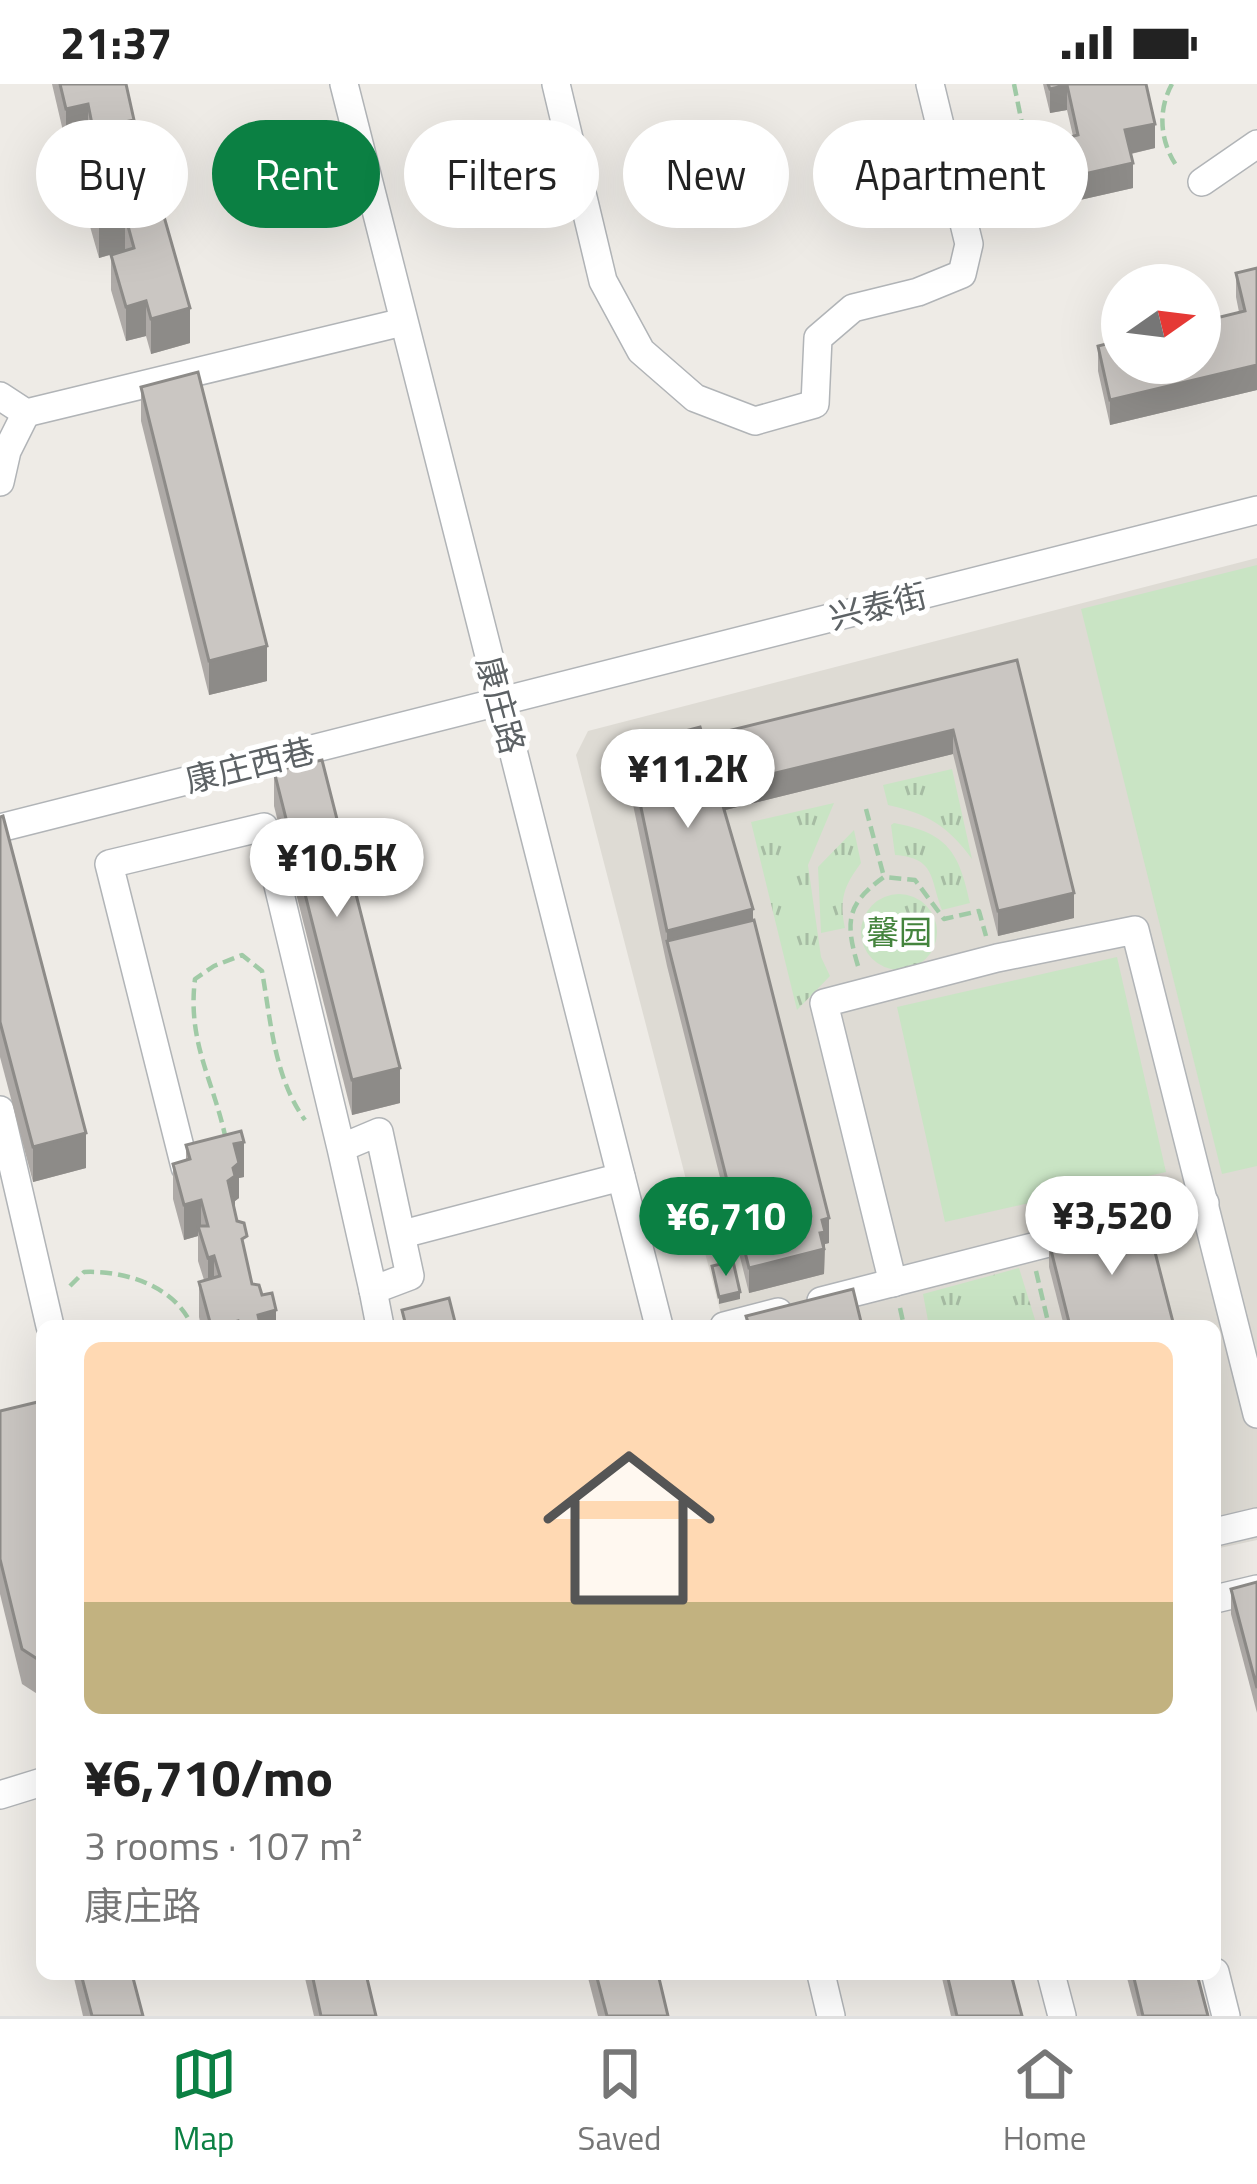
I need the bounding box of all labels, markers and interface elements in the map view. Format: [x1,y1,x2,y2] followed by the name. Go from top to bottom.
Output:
[60,8,172,76] text: 21:37
[36,120,188,228] chip: Buy
[212,120,380,228] chip: Rent
[404,120,599,228] chip: Filters
[623,120,789,228] chip: New
[813,120,1088,228] chip: Apartment
[1101,264,1221,384] north arrow
[1101,264,1221,384] map controls
[824,570,932,642] street label: 兴泰街
[464,651,538,759] street label: 康庄路
[180,725,320,805] street label: 康庄西巷
[590,729,786,831] pin: ¥11.2K
[628,738,748,797] text: ¥11.2K
[239,818,435,920] pin: ¥10.5K
[277,827,397,886] text: ¥10.5K
[866,907,932,957] park label: 馨园
[1014,1176,1210,1278] pin: ¥3,520
[628,1177,824,1279] pin: ¥6,710
[1052,1185,1172,1244] text: ¥3,520
[666,1186,786,1245] text: ¥6,710
[521,1420,737,1636] icon: home
[84,1738,333,1816] text: ¥6,710/mo
[84,1816,363,1875] text: 3 rooms · 107 m²
[84,1876,201,1935] text: 康庄路
[171,2041,237,2163] tab: Map
[578,2041,662,2163] tab: Saved
[1003,2041,1086,2163] tab: Home

